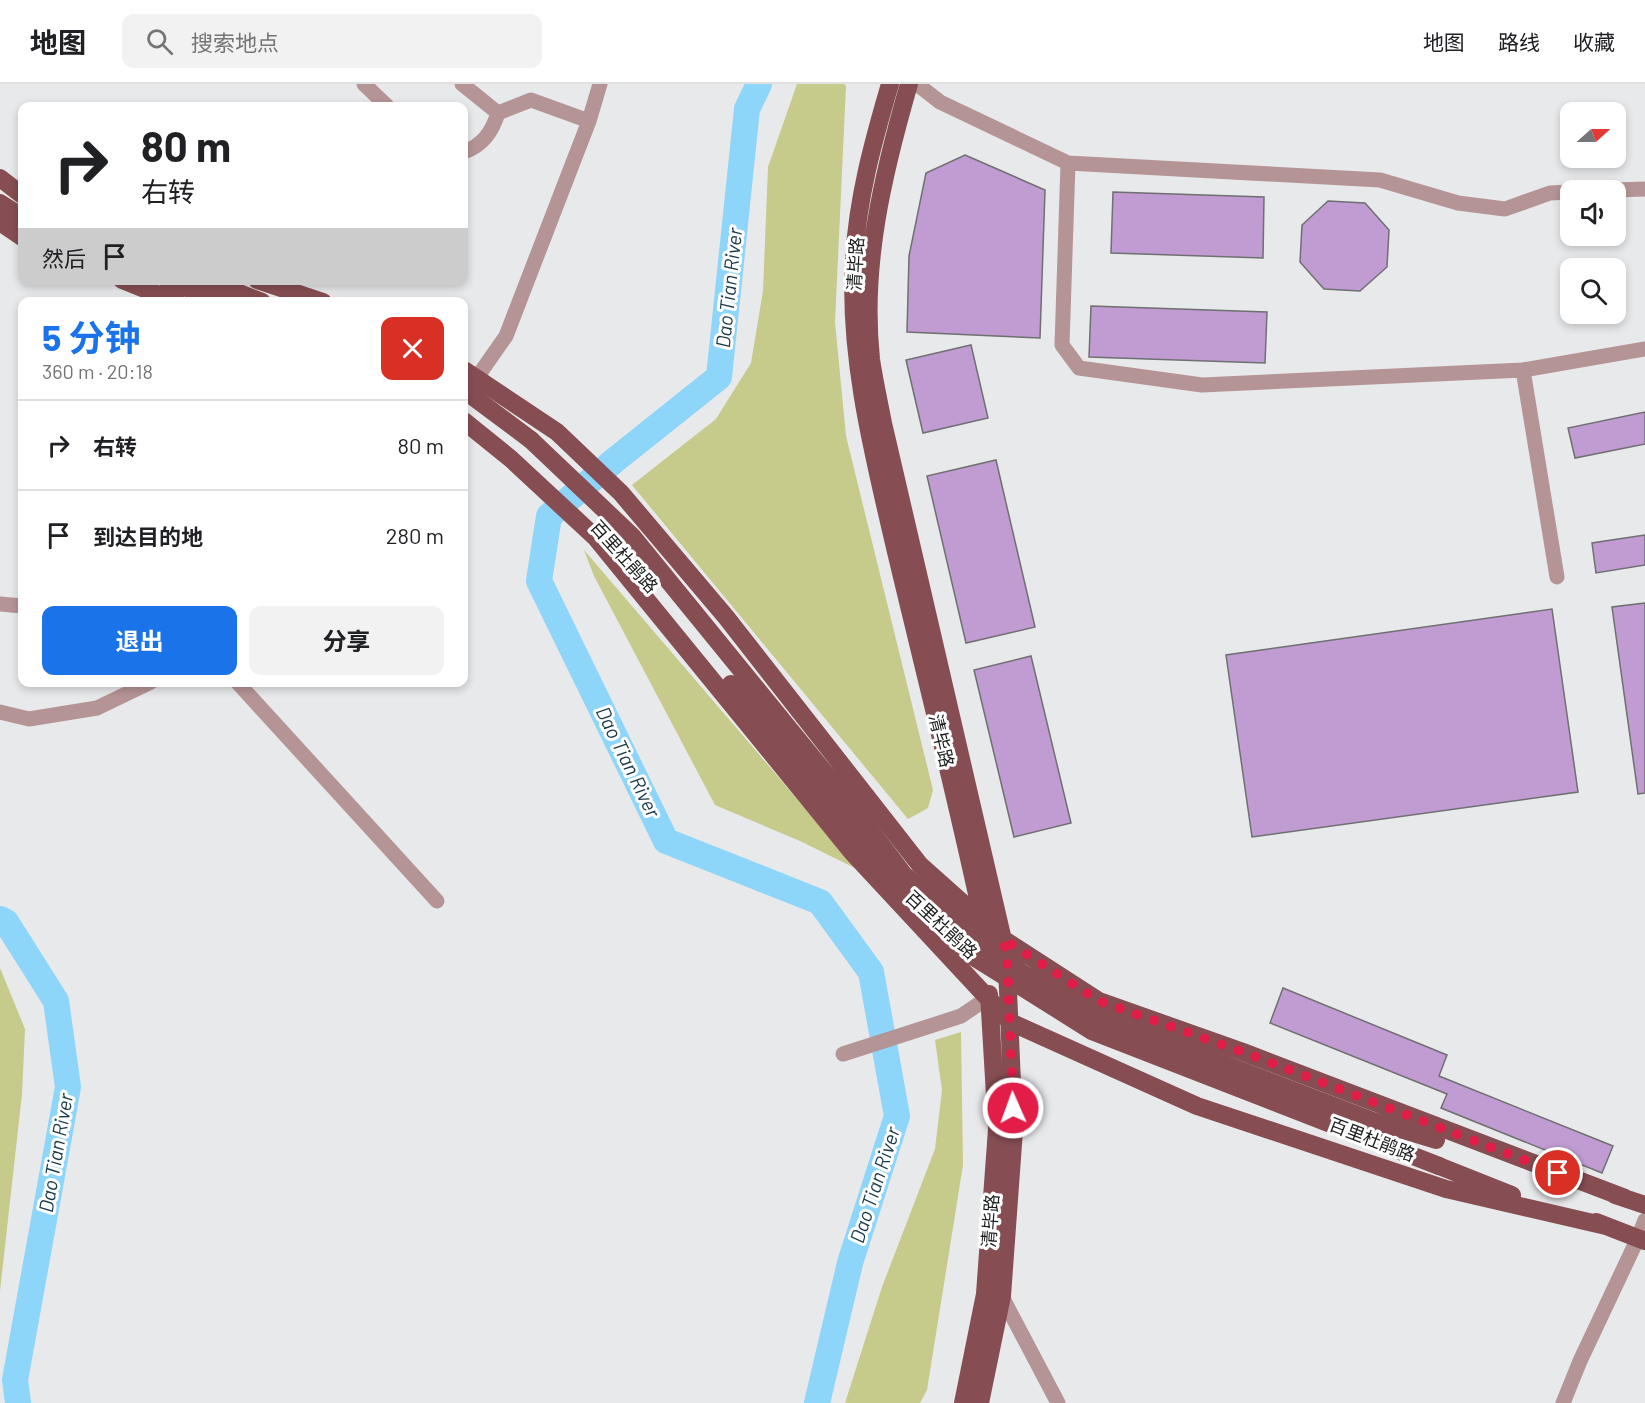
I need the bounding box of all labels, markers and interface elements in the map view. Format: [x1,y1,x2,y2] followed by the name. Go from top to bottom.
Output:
[122,14,542,68] search box
[30,25,86,59] text: 地图
[143,25,176,58] icon: search
[191,29,279,55] text: 搜索地点
[1423,29,1465,54] text: 地图
[1498,29,1540,54] text: 路线
[1573,29,1615,54] text: 收藏
[1560,102,1626,168] north arrow
[1560,102,1626,324] map controls
[141,120,231,170] text: 80 m
[42,126,120,204] icon: right
[141,175,195,207] text: 右转
[1560,180,1626,246] button: sound
[710,226,746,349] water label: Dao Tian River
[843,236,867,291] street label: 清毕路
[98,240,131,273] icon: arrive
[42,245,86,271] text: 然后
[1560,258,1626,324] button: search
[42,315,141,358] text: 5 分钟
[381,317,444,380] button: close
[42,359,153,383] text: 360 m · 20:18
[42,429,75,462] icon: right
[398,432,444,458] text: 80 m
[93,433,137,459] text: 右转
[586,516,663,597] street label: 百里杜鹃路
[42,519,75,552] icon: arrive
[386,522,444,548] text: 280 m
[93,523,203,549] text: 到达目的地
[42,606,237,675] button: 退出
[249,606,444,675] button: 分享
[592,702,666,822] water label: Dao Tian River
[925,712,959,770] street label: 清毕路
[901,886,982,963] street label: 百里杜鹃路
[981,1076,1045,1140] position arrow
[33,1091,77,1214] water label: Dao Tian River
[1326,1113,1418,1165] street label: 百里杜鹃路
[844,1123,904,1246] water label: Dao Tian River
[1532,1147,1583,1198] pin
[1541,1156,1574,1189] icon: arrive
[977,1193,1003,1249] street label: 清毕路

